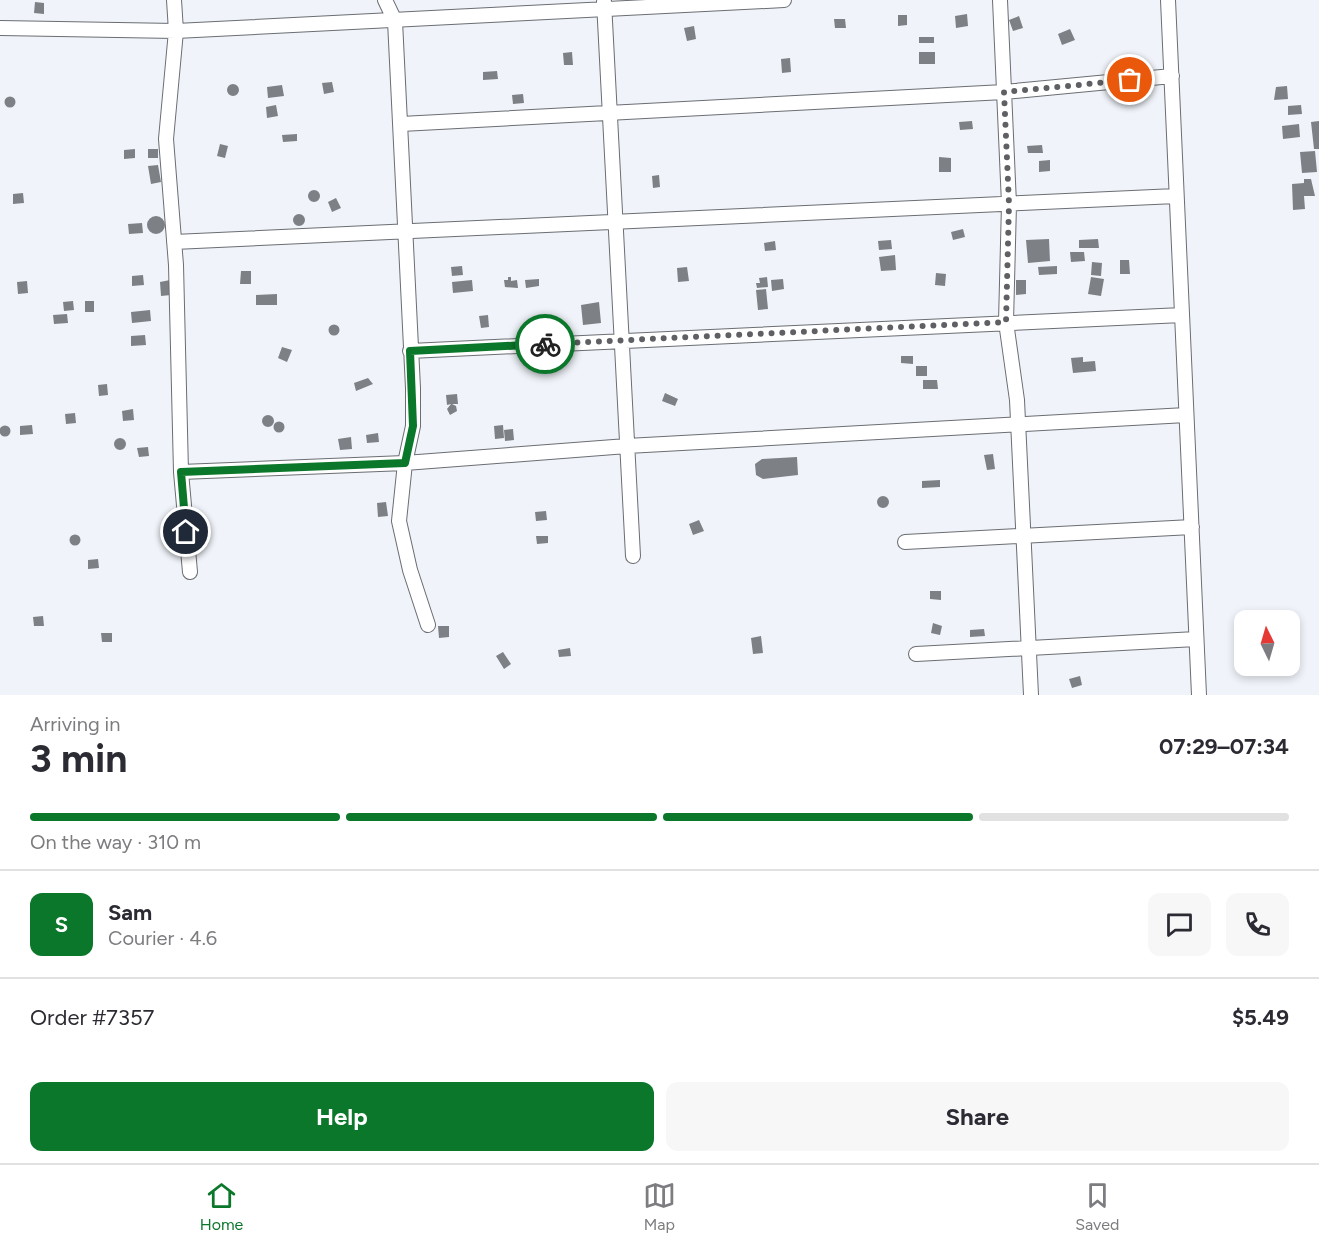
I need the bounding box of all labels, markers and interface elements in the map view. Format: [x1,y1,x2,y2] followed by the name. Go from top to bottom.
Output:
[1104,54,1155,105] pin
[1113,63,1146,96] icon: bag
[515,314,575,374] courier
[529,328,562,361] icon: bike
[160,506,211,557] pin
[169,515,202,548] icon: home
[1234,610,1300,676] north arrow
[1234,610,1300,676] map controls
[30,712,120,736] text: Arriving in
[1159,733,1289,760] text: 07:29–07:34
[30,735,127,782] text: 3 min
[30,830,201,854] text: On the way · 310 m
[1148,893,1211,956] button: chat
[1226,893,1289,956] button: phone
[108,899,152,926] text: Sam
[55,911,68,938] text: S
[108,926,217,950] text: Courier · 4.6
[30,1004,154,1031] text: Order #7357
[1232,1004,1289,1031] text: $5.49
[30,1082,654,1151] button: Help
[666,1082,1289,1151] button: Share
[200,1179,243,1234] tab: Home
[643,1179,676,1234] tab: Map
[1075,1179,1119,1234] tab: Saved

